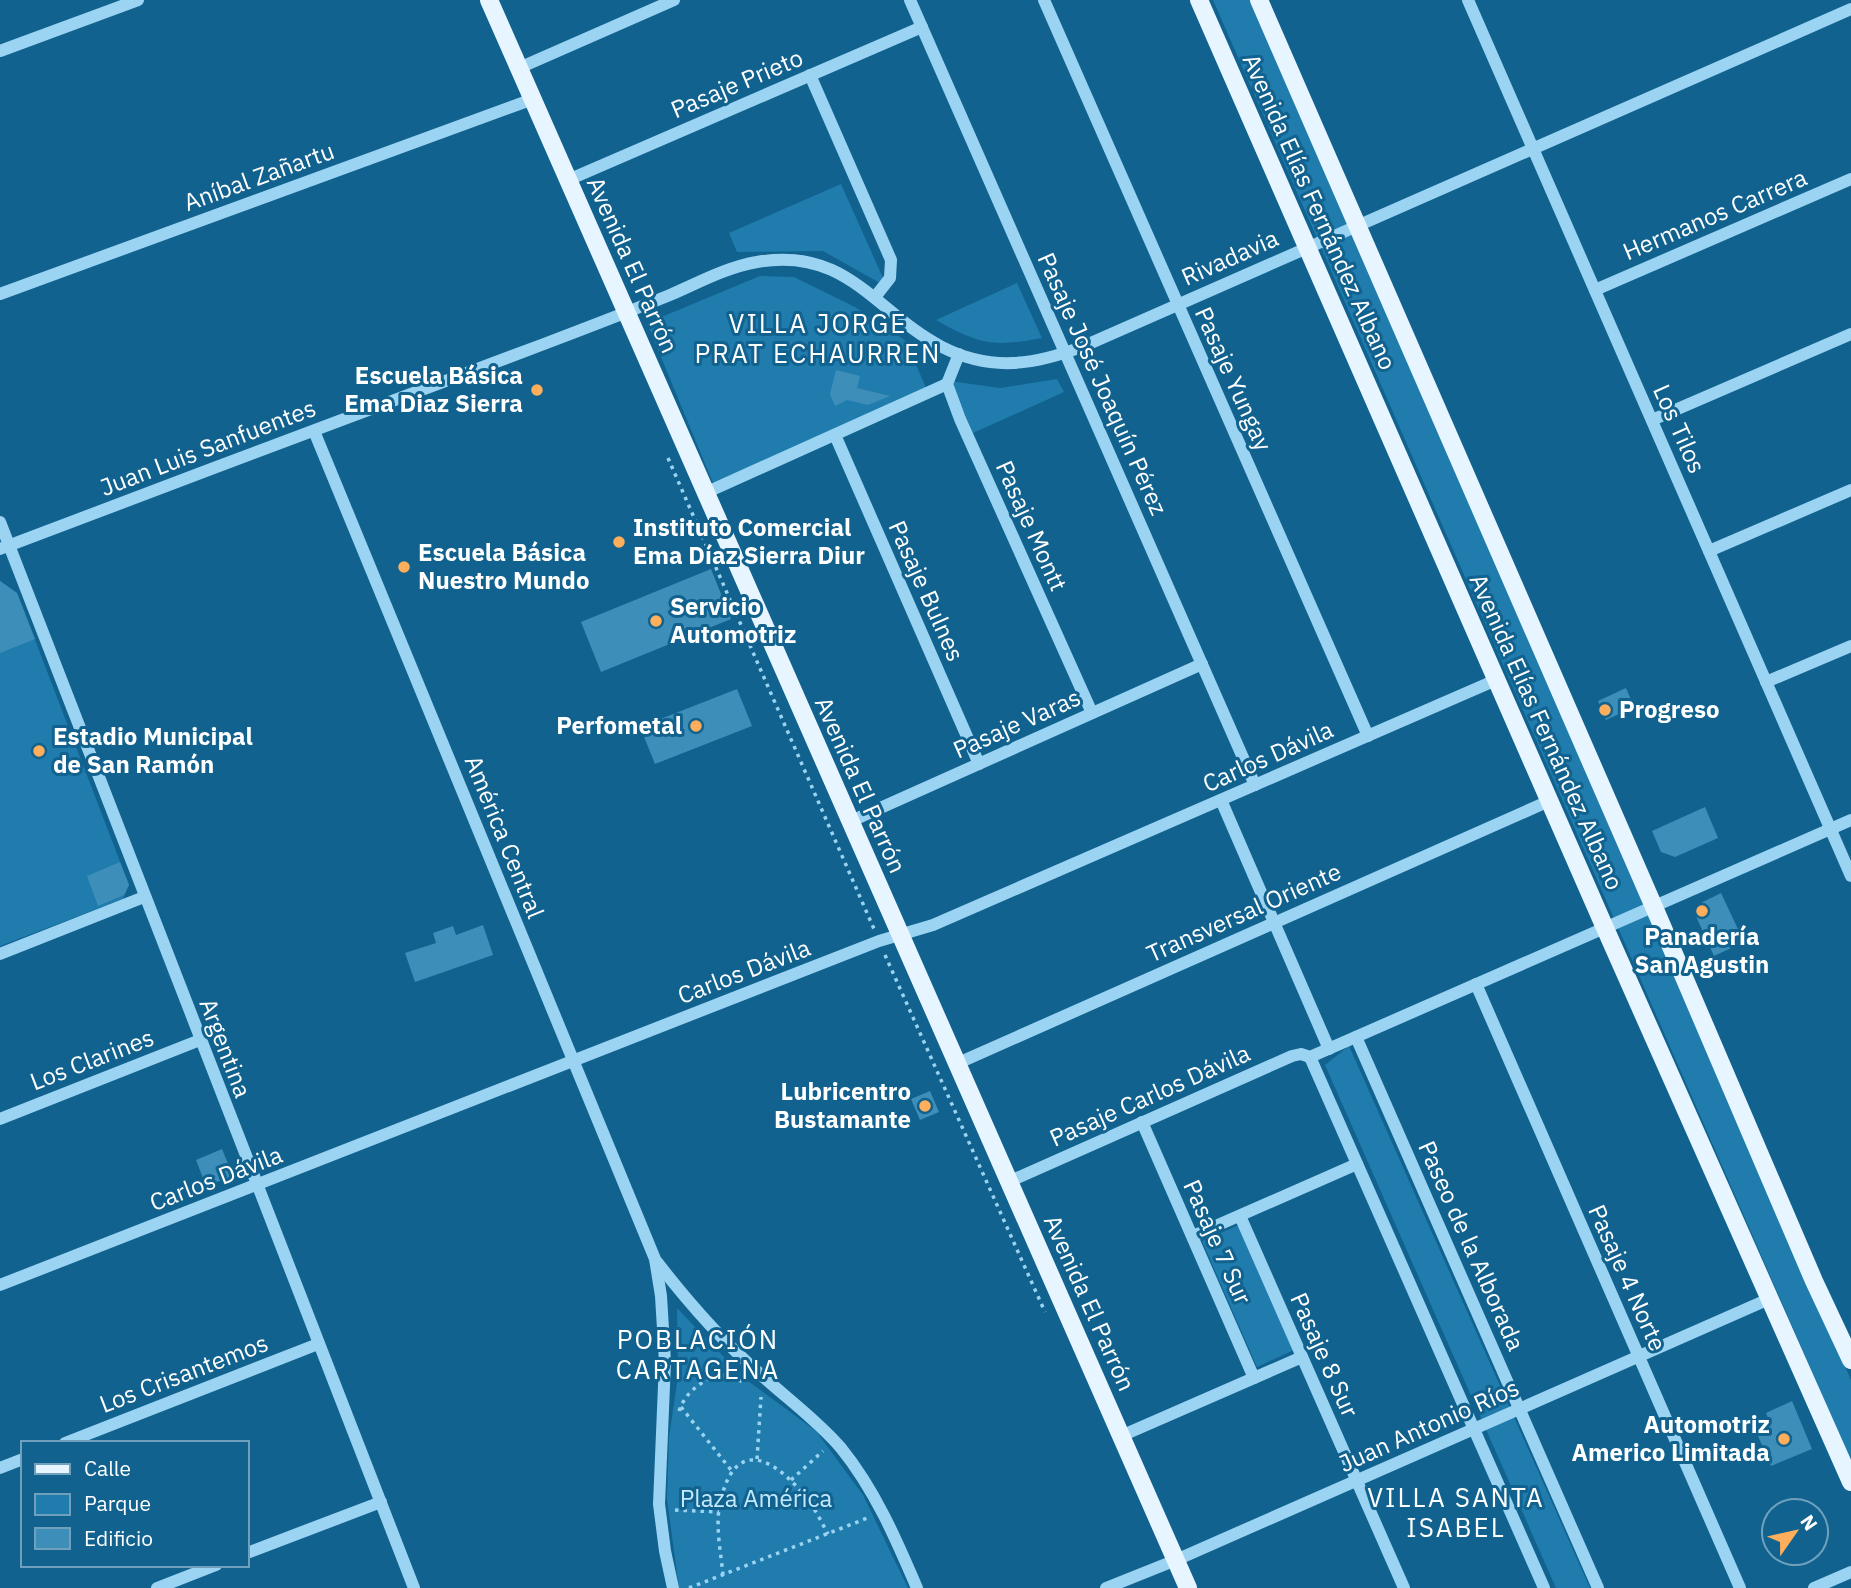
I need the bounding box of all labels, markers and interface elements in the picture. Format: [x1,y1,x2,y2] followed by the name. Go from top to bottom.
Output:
[666,41,808,125] street label: Pasaje Prieto
[1236,49,1404,375] street label: Avenida Elías Fernández Albano
[179,134,338,218] street label: Aníbal Zañartu
[1618,161,1812,267] street label: Hermanos Carrera
[580,171,686,358] street label: Avenida El Parrón
[1176,221,1283,293] street label: Rivadavia
[1031,247,1175,520] street label: Pasaje José Joaquín Pérez
[1188,302,1280,456] street label: Pasaje Yungay
[695,306,941,370] district label: VILLA JORGE PRAT ECHAURREN
[344,359,523,419] place label: Escuela Básica Ema Diaz Sierra
[1646,379,1714,478] street label: Los Tilos
[529,382,545,398] marker: Escuela Básica Ema Diaz Sierra
[95,391,320,503] street label: Juan Luis Sanfuentes
[989,455,1075,596] street label: Pasaje Montt
[633,511,865,571] place label: Instituto Comercial Ema Díaz Sierra Diur
[882,515,972,666] street label: Pasaje Bulnes
[611,534,627,550] marker: Instituto Comercial Ema Díaz Sierra Diur
[418,536,589,596] place label: Escuela Básica Nuestro Mundo
[396,559,412,575] marker: Escuela Básica Nuestro Mundo
[1463,569,1631,895] street label: Avenida Elías Fernández Albano
[670,590,796,650] place label: Servicio Automotriz
[648,613,664,629] marker: Servicio Automotriz
[948,681,1085,765] street label: Pasaje Varas
[808,691,914,878] street label: Avenida El Parrón
[1619,693,1720,725] place label: Progreso
[1597,702,1613,718] marker: Progreso
[556,709,682,741] place label: Perfometal
[1197,713,1338,799] street label: Carlos Dávila
[688,718,704,734] marker: Perfometal
[53,720,253,780] place label: Estadio Municipal de San Ramón
[31,743,47,759] marker: Estadio Municipal de San Ramón
[458,750,552,923] street label: América Central
[1141,855,1346,969] street label: Transversal Oriente
[1694,903,1710,919] marker: Panadería San Agustin
[1635,920,1769,980] place label: Panadería San Agustin
[673,931,815,1011] street label: Carlos Dávila
[192,993,260,1102] street label: Argentina
[25,1021,158,1097] street label: Los Clarines
[1044,1036,1255,1154] street label: Pasaje Carlos Dávila
[774,1075,911,1135] place label: Lubricentro Bustamante
[917,1098,933,1114] marker: Lubricentro Bustamante
[1411,1136,1533,1356] street label: Paseo de la Alborada
[145,1138,287,1218] street label: Carlos Dávila
[1176,1174,1260,1309] street label: Pasaje 7 Sur
[1581,1199,1675,1356] street label: Pasaje 4 Norte
[1037,1209,1143,1396] street label: Avenida El Parrón
[1283,1287,1367,1422] street label: Pasaje 8 Sur
[616,1322,780,1386] district label: POBLACIÓN CARTAGENA
[95,1326,272,1420] street label: Los Crisantemos
[1333,1371,1524,1479] street label: Juan Antonio Ríos
[1572,1408,1770,1468] place label: Automotriz Americo Limitada
[1776,1431,1792,1447] marker: Automotriz Americo Limitada
[21,1441,248,1567] legend
[84,1454,131,1482] text: Calle
[1367,1480,1545,1544] district label: VILLA SANTA ISABEL
[680,1482,833,1514] park label: Plaza América
[84,1489,151,1517] text: Parque
[1760,1497,1830,1567] north arrow
[1795,1510,1823,1535] text: N
[84,1524,153,1552] text: Edificio

